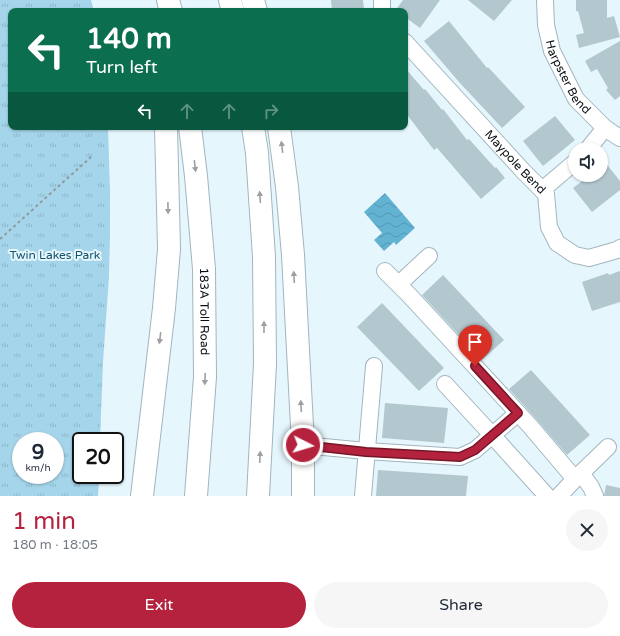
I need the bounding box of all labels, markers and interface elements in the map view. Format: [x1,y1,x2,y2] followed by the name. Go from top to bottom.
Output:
[86,22,172,56] text: 140 m
[20,24,72,76] icon: left
[543,39,594,117] street label: Harpster Bend
[86,56,158,78] text: Turn left
[134,100,156,122] icon: left
[176,100,198,122] icon: ahead
[218,100,240,122] icon: ahead
[260,100,282,122] icon: right
[482,127,549,197] street label: Maypole Bend
[279,141,285,153] one-way arrow
[568,142,608,182] map controls
[568,142,608,182] button: sound
[192,160,198,172] one-way arrow
[256,191,263,203] one-way arrow
[164,202,171,214] one-way arrow
[10,248,101,262] park label: Twin Lakes Park
[197,267,212,355] street label: 183A Toll Road
[291,271,298,283] one-way arrow
[261,320,267,333] one-way arrow
[458,325,492,366] pin
[464,331,486,353] icon: arrive
[157,332,164,344] one-way arrow
[201,373,208,385] one-way arrow
[297,400,304,413] one-way arrow
[282,424,324,466] position arrow
[72,432,124,484] speed limit sign: 20
[32,441,44,465] text: 9
[257,451,264,463] one-way arrow
[25,462,51,474] text: km/h
[12,507,76,536] text: 1 min
[566,509,608,551] button: close
[12,537,98,553] text: 180 m · 18:05
[12,582,306,628] button: Exit
[314,582,608,628] button: Share

